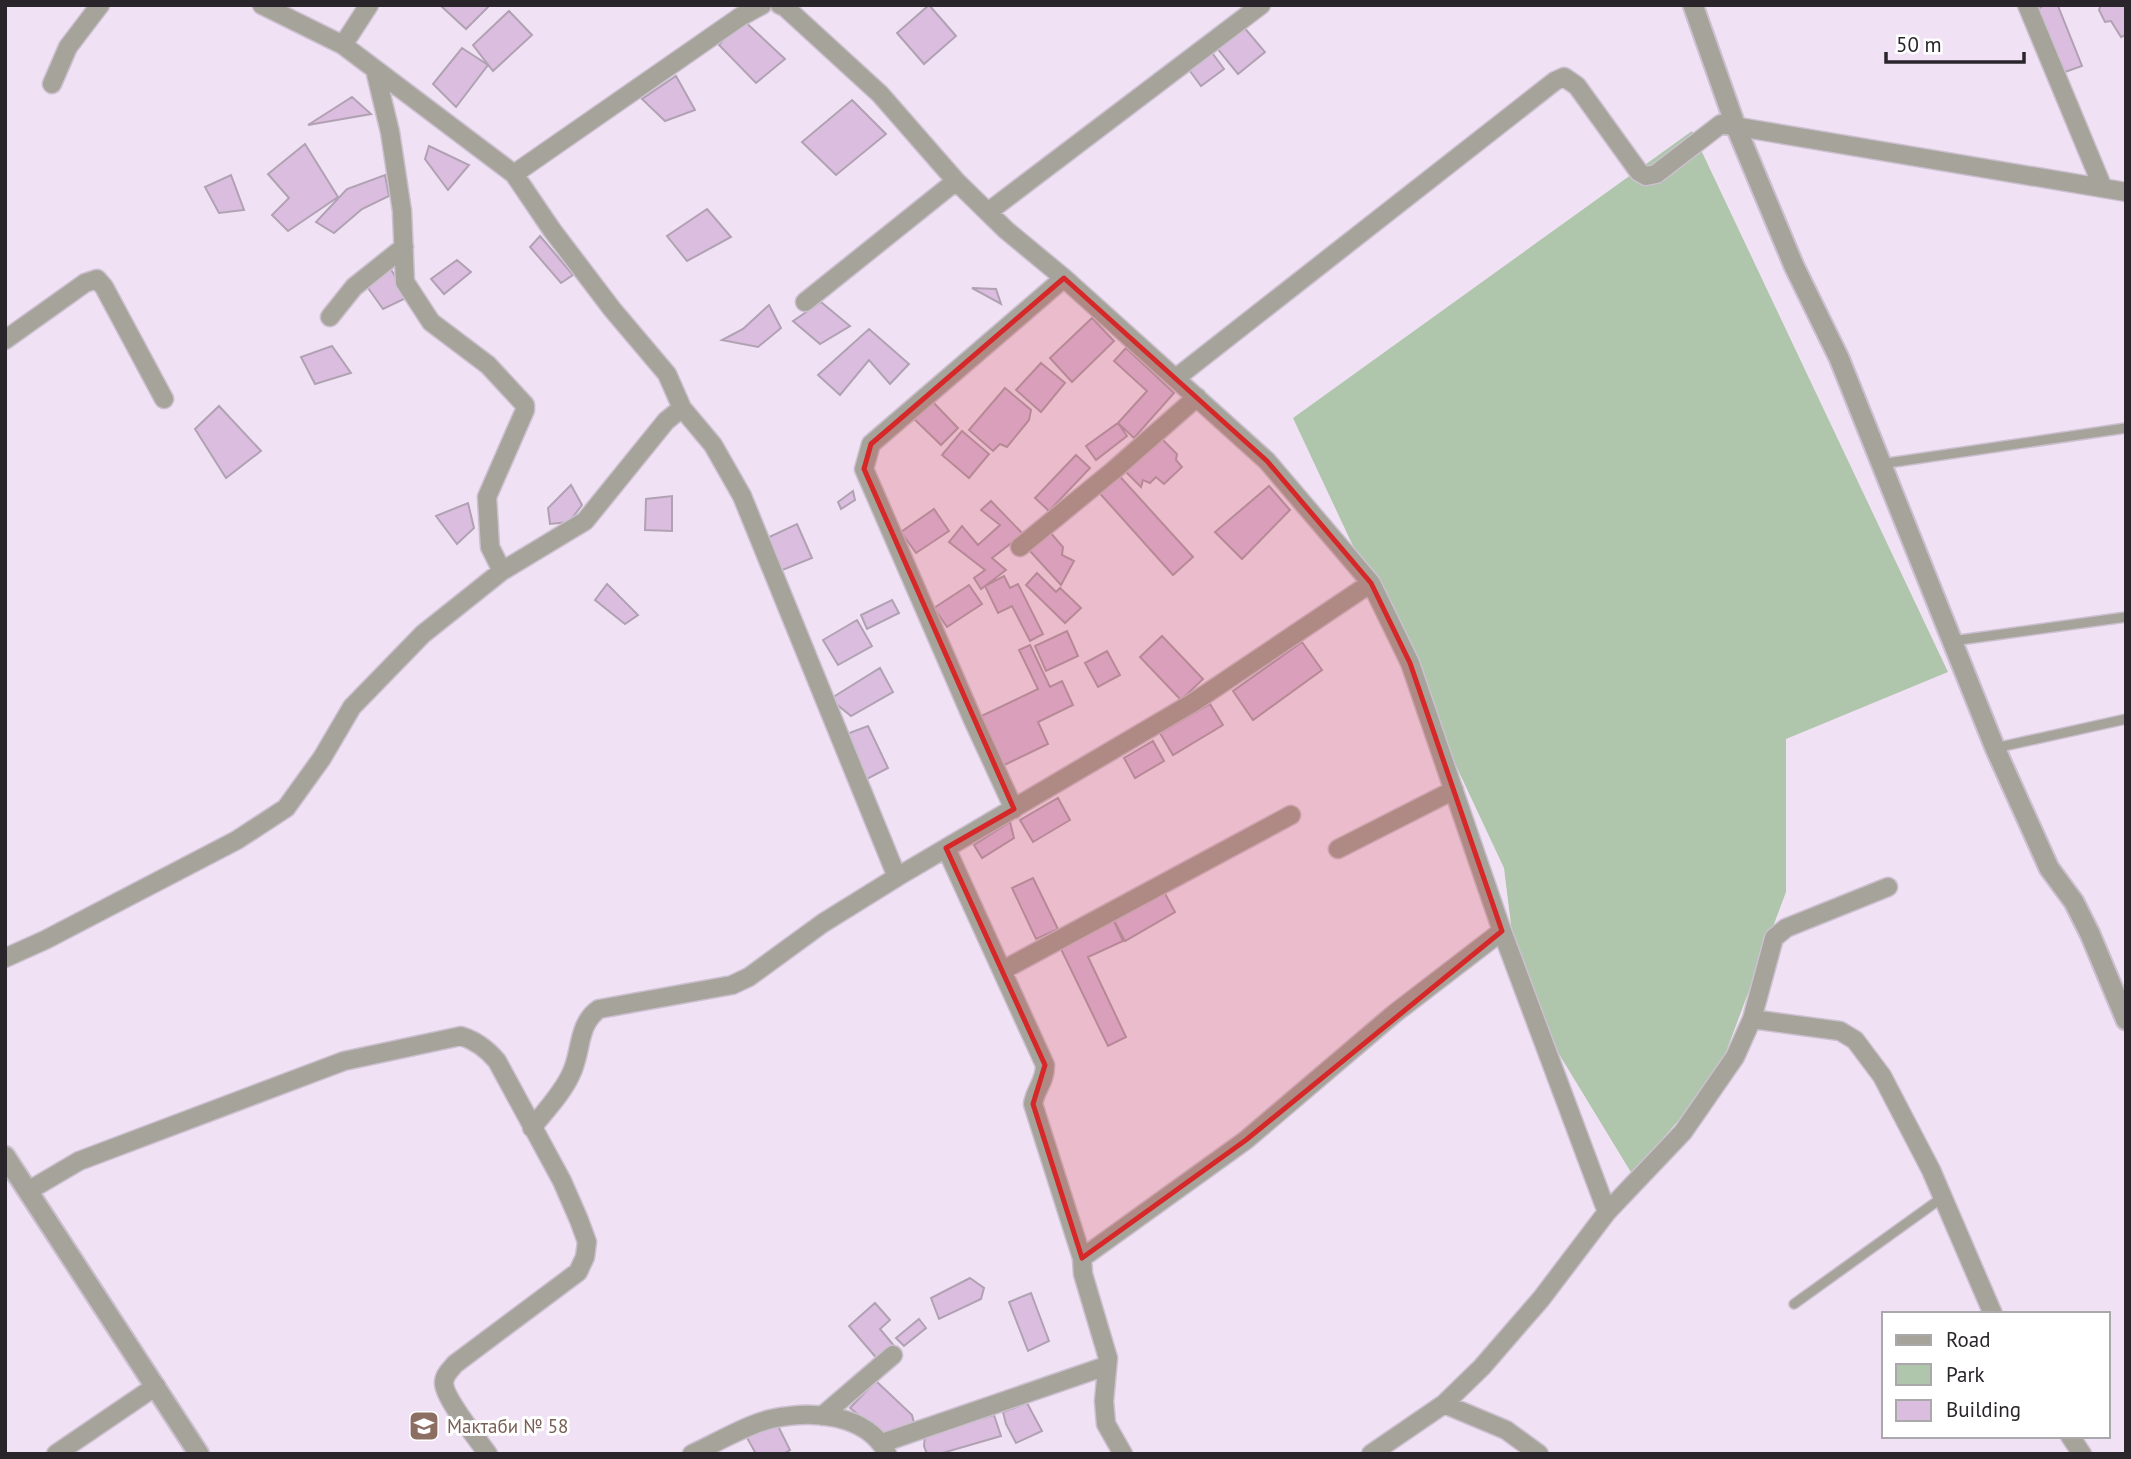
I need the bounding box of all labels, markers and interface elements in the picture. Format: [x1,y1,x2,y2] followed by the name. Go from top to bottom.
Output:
[1886,21,2024,65] scale bar
[1896,31,1942,58] text: 50 m
[1882,1312,2110,1438] legend
[1946,1326,1990,1353] text: Road
[1946,1361,1985,1388] text: Park
[1946,1396,2021,1423] text: Building
[407,1409,441,1443] school or university icon: Мактаби № 58
[447,1414,568,1438] place label: Мактаби № 58

